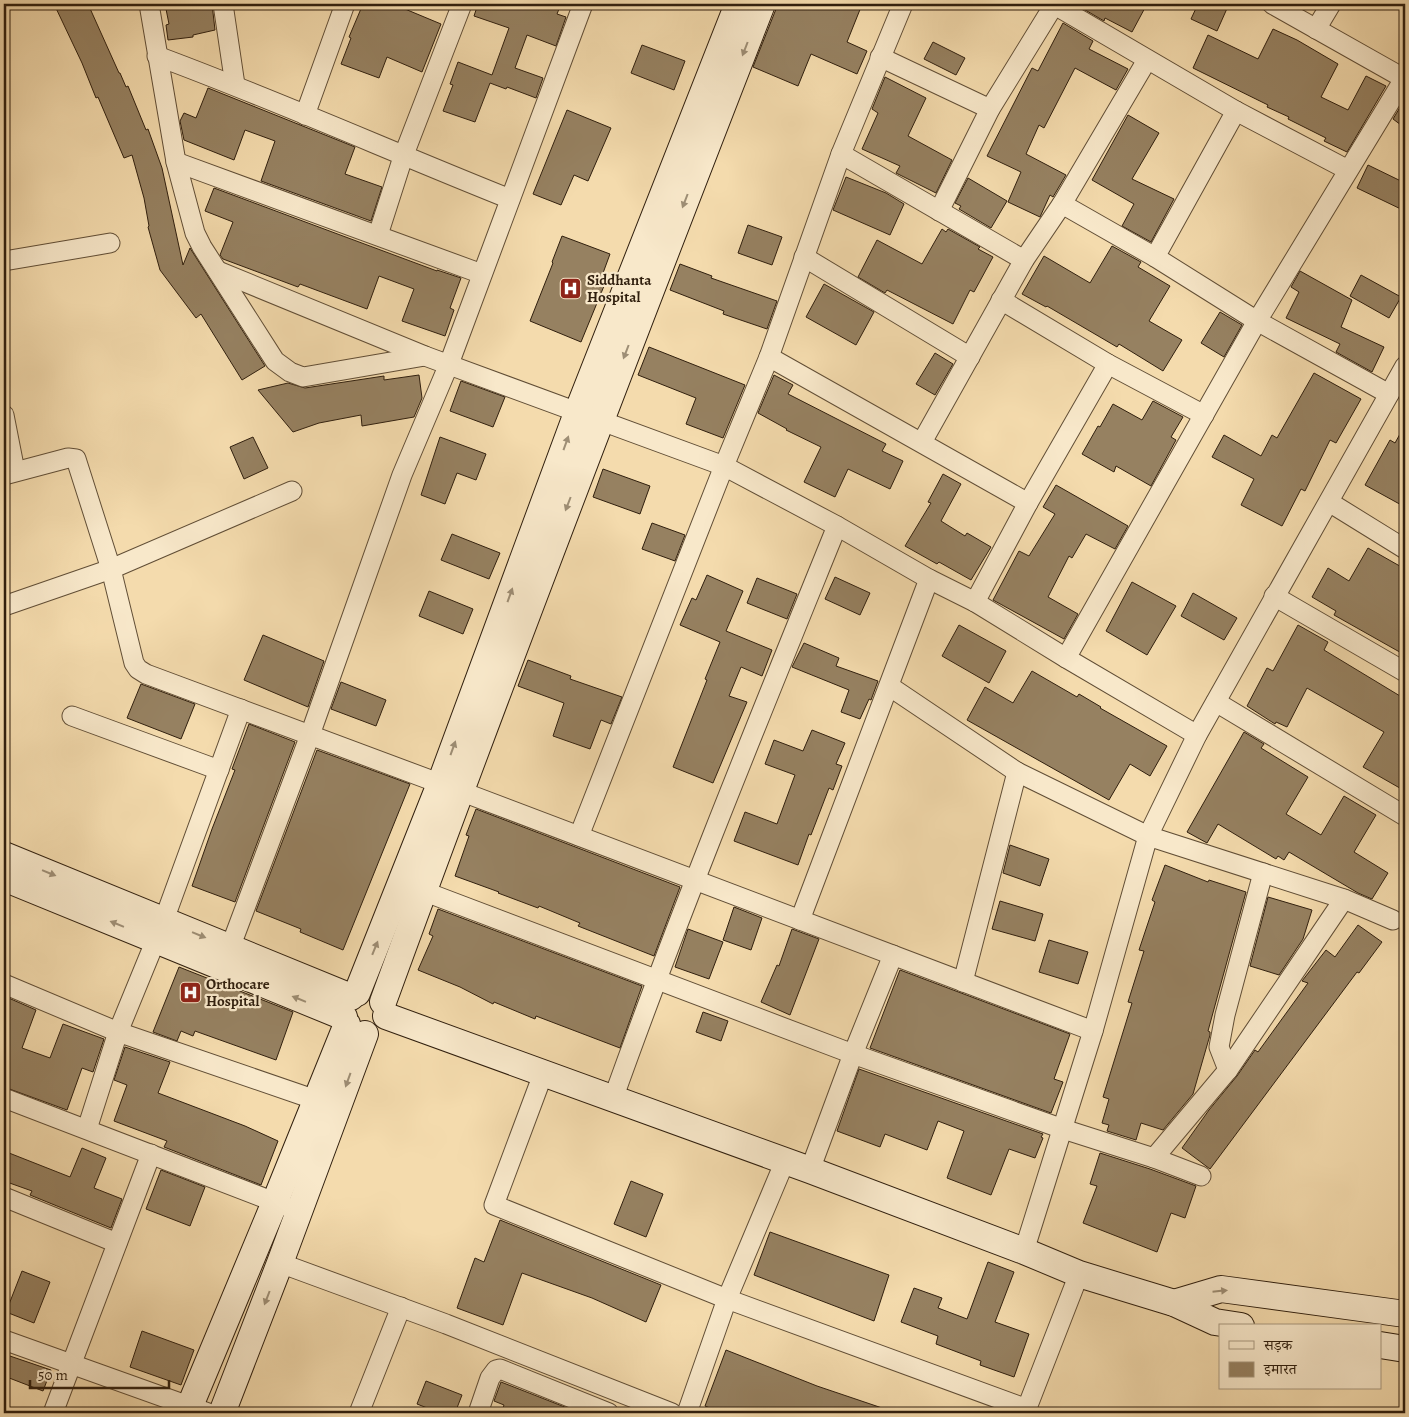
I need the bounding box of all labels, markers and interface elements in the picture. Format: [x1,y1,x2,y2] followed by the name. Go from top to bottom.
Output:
[740,42,748,56] one-way arrow
[681,193,689,208] one-way arrow
[587,270,652,307] place label: Siddhanta Hospital
[559,277,583,301] hospital icon: Siddhanta Hospital
[622,345,630,360] one-way arrow
[562,435,570,450] one-way arrow
[564,496,571,511] one-way arrow
[507,588,514,603] one-way arrow
[449,740,457,755] one-way arrow
[42,870,56,878] one-way arrow
[110,919,124,927] one-way arrow
[192,931,207,939] one-way arrow
[371,940,379,955] one-way arrow
[206,974,270,1011] place label: Orthocare Hospital
[178,981,202,1005] hospital icon: Orthocare Hospital
[292,994,306,1002] one-way arrow
[344,1073,352,1088] one-way arrow
[1213,1287,1229,1295] one-way arrow
[263,1290,270,1305] one-way arrow
[1219,1324,1382,1390] legend
[1263,1335,1293,1355] text: सड़क
[30,1357,169,1389] scale bar
[1263,1359,1298,1379] text: इमारत
[38,1365,68,1385] text: 50 m

